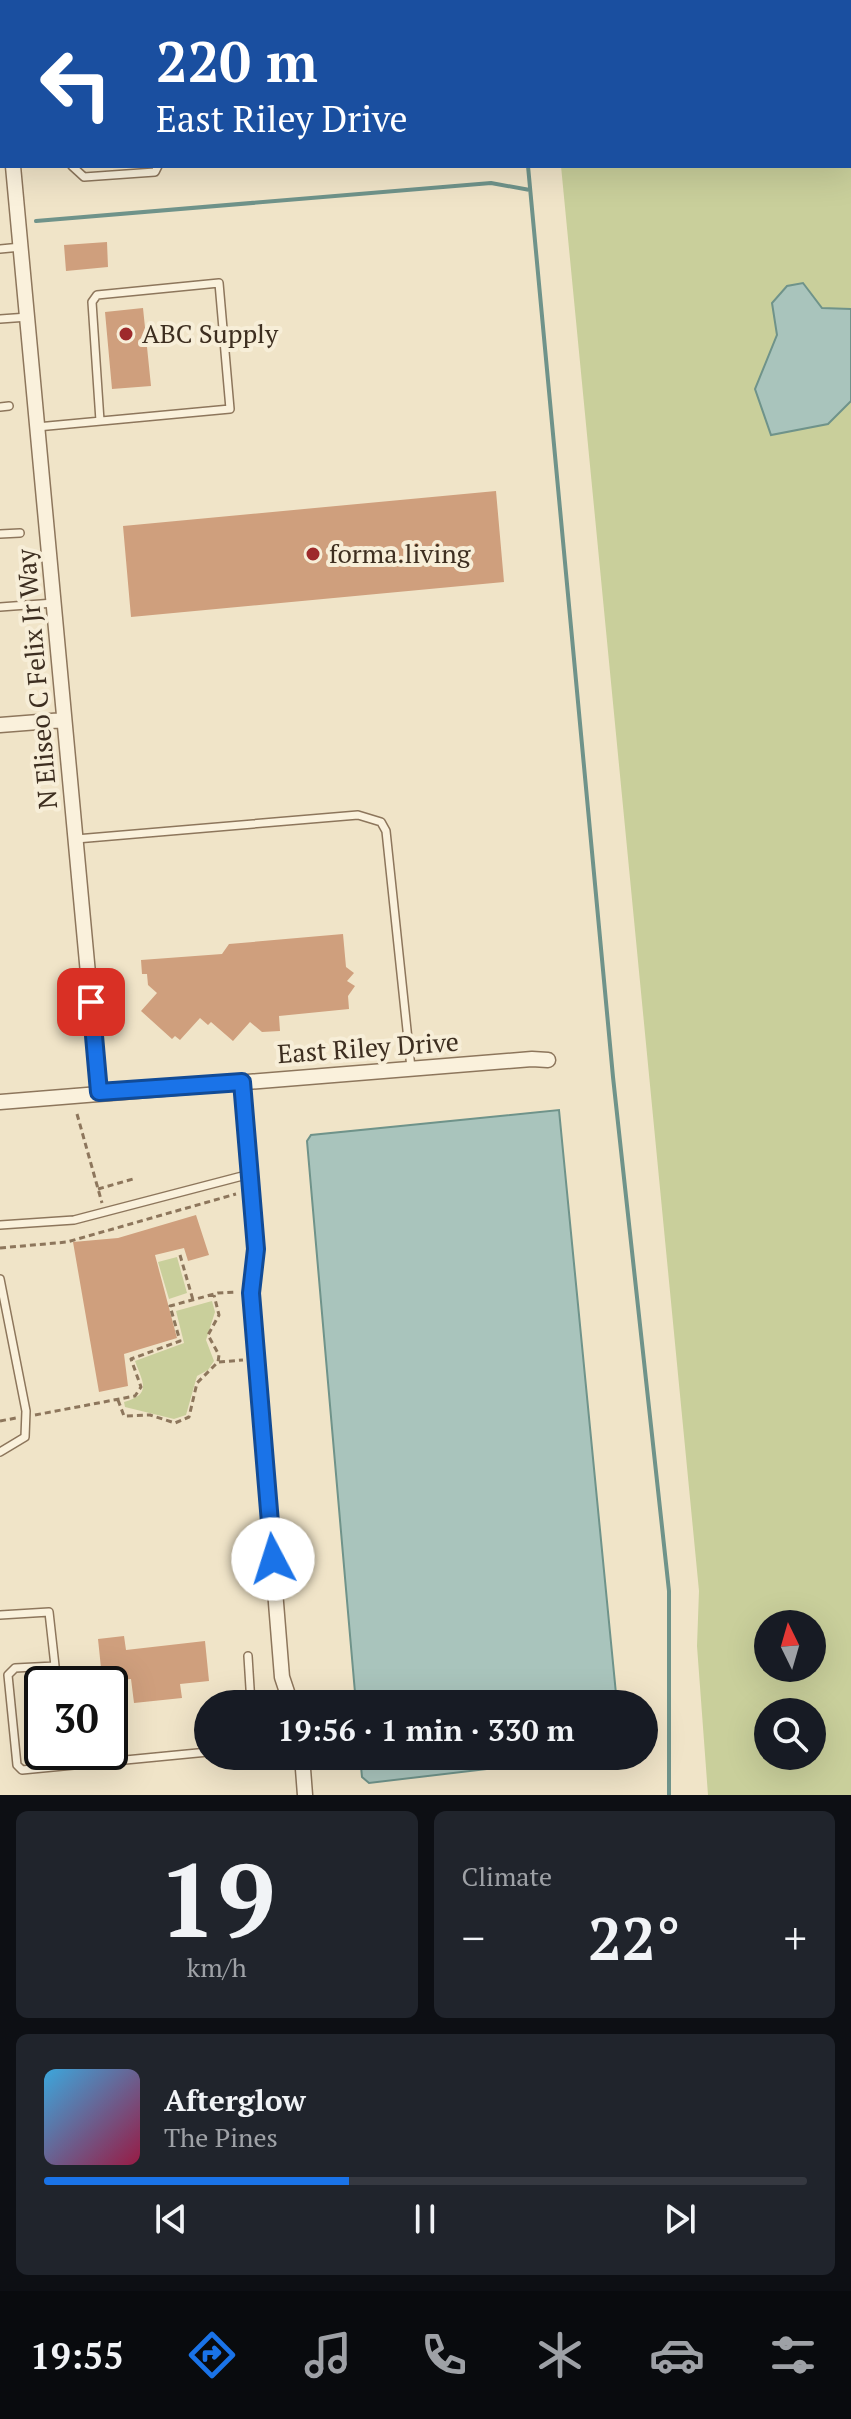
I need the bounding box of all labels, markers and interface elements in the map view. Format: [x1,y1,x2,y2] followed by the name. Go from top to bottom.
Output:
[156,24,318,98] text: 220 m
[24,32,128,136] icon: left
[156,95,408,142] text: East Riley Drive
[142,316,279,350] place label: ABC Supply
[117,325,135,343] marker: ABC Supply
[329,536,471,570] place label: forma.living
[304,545,322,563] marker: forma.living
[8,547,64,811] street label: N Eliseo C Felix Jr Way
[57,968,125,1036] pin
[69,980,113,1024] icon: arrive
[276,1024,460,1070] street label: East Riley Drive
[231,1517,315,1601] position arrow
[754,1610,826,1682] north arrow
[754,1610,826,1770] map controls
[24,1666,128,1770] speed limit sign: 30
[754,1698,826,1770] button: search
[278,1710,574,1750] text: 19:56 · 1 min · 330 m
[158,1829,276,1967] text: 19
[462,1859,552,1893] text: Climate
[588,1898,681,1977] text: 22°
[462,1908,485,1967] text: −
[784,1908,807,1967] text: +
[187,1950,247,1984] text: km/h
[164,2080,306,2120] text: Afterglow
[164,2120,278,2154] text: The Pines
[149,2197,193,2241] icon: previous
[403,2197,447,2241] icon: pause
[658,2197,702,2241] icon: next
[184,2327,240,2383] icon: directions
[300,2327,356,2383] icon: music
[416,2327,472,2383] icon: phone
[532,2327,588,2383] icon: climate
[649,2327,705,2383] icon: car
[765,2327,821,2383] icon: filters
[30,2332,124,2379] text: 19:55

